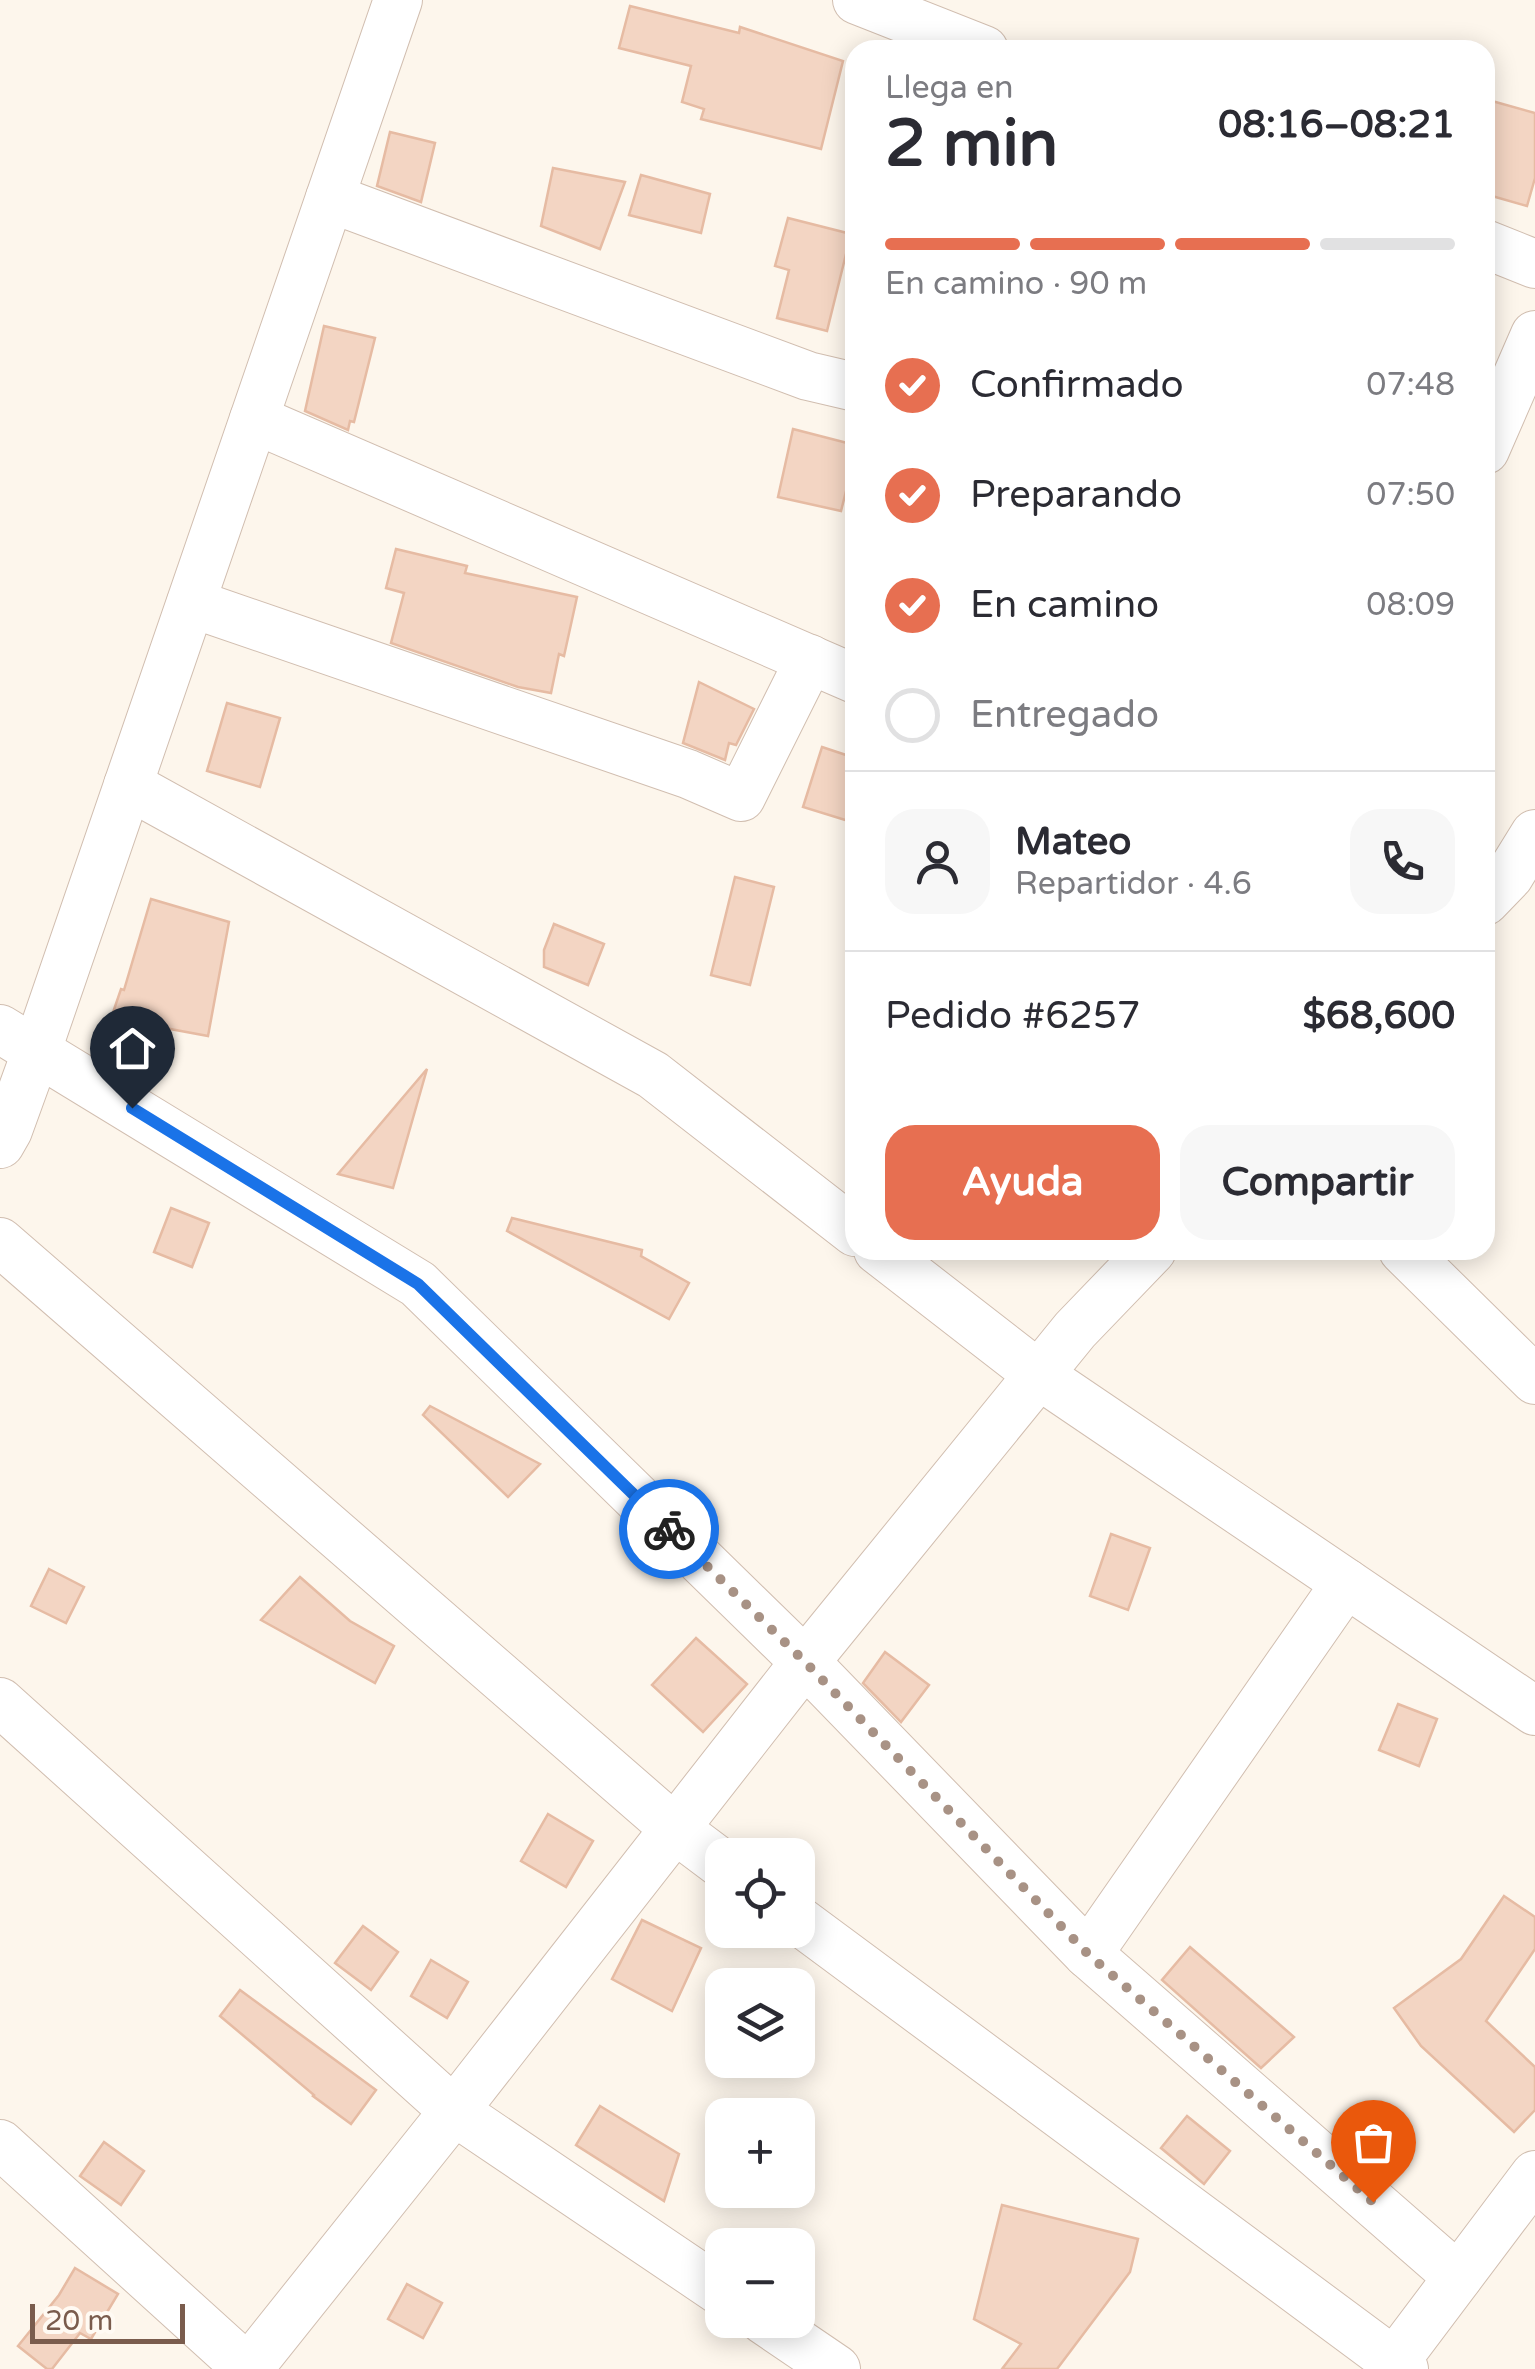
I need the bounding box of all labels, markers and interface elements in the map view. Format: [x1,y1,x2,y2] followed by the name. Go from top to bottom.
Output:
[885,69,1014,107] text: Llega en
[1218,102,1455,148] text: 08:16–08:21
[885,105,1058,184] text: 2 min
[885,265,1147,303] text: En camino · 90 m
[885,358,940,413] icon: check
[970,362,1184,408] text: Confirmado
[1366,366,1455,404] text: 07:48
[885,468,940,523] icon: check
[970,472,1182,518] text: Preparando
[1366,476,1455,514] text: 07:50
[885,578,940,633] icon: check
[970,582,1159,628] text: En camino
[1366,586,1455,624] text: 08:09
[970,692,1159,738] text: Entregado
[885,809,990,914] button: person
[1350,809,1455,914] button: phone
[1015,819,1131,865] text: Mateo
[1015,865,1252,903] text: Repartidor · 4.6
[885,993,1141,1039] text: Pedido #6257
[1302,993,1455,1039] text: $68,600
[90,1006,175,1109] pin
[105,1021,160,1076] icon: home
[885,1125,1160,1240] button: Ayuda
[1180,1125,1455,1240] button: Compartir
[619,1479,719,1579] courier
[642,1502,697,1557] icon: bike
[705,1838,815,2338] map controls
[705,1838,815,1948] button: locate
[705,1968,815,2078] button: layers
[705,2098,815,2208] button: +
[1331,2100,1416,2203] pin
[1346,2115,1401,2170] icon: bag
[705,2228,815,2338] button: −
[30,2299,185,2344] scale bar
[45,2304,113,2338] text: 20 m

